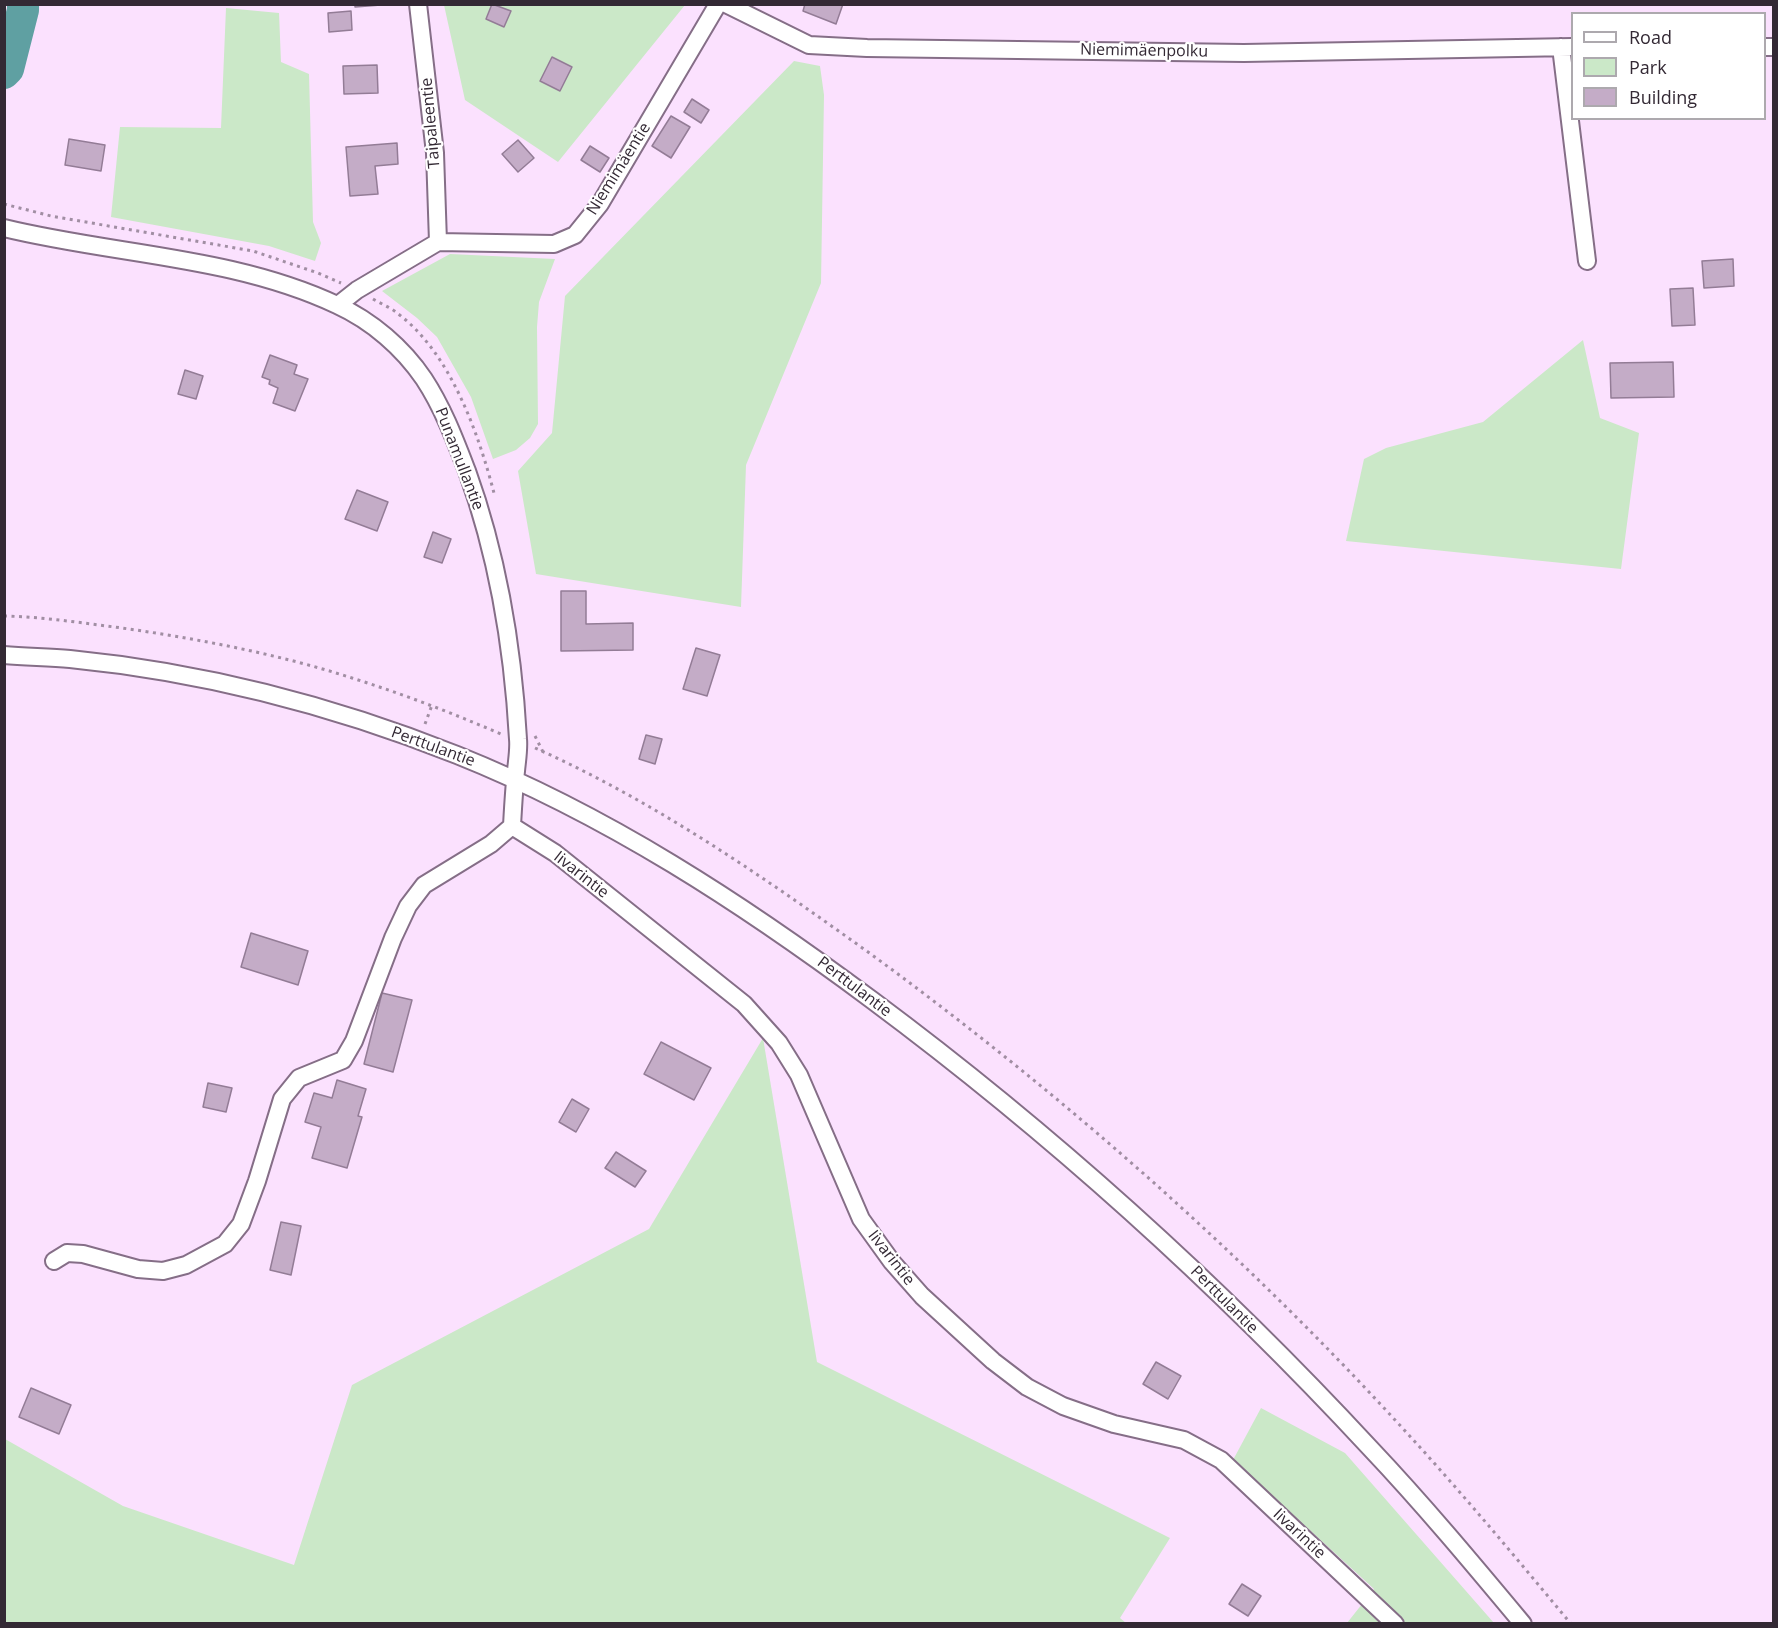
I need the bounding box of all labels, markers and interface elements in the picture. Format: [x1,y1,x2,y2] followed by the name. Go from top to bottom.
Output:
[1571,12,1766,120] legend
[1629,25,1672,49] text: Road
[1080,40,1208,62] street label: Niemimäenpolku
[1629,55,1667,79] text: Park
[417,77,445,169] street label: Taipaleentie
[1629,85,1697,109] text: Building
[583,119,655,219] street label: Niemimäentie
[431,405,487,513] street label: Punamullantie
[388,723,478,771] street label: Perttulantie
[550,848,612,902] street label: Iivarintie
[813,953,895,1021] street label: Perttulantie
[864,1227,918,1289] street label: Iivarintie
[1186,1262,1262,1338] street label: Perttulantie
[1269,1505,1329,1563] street label: Iivarintie

